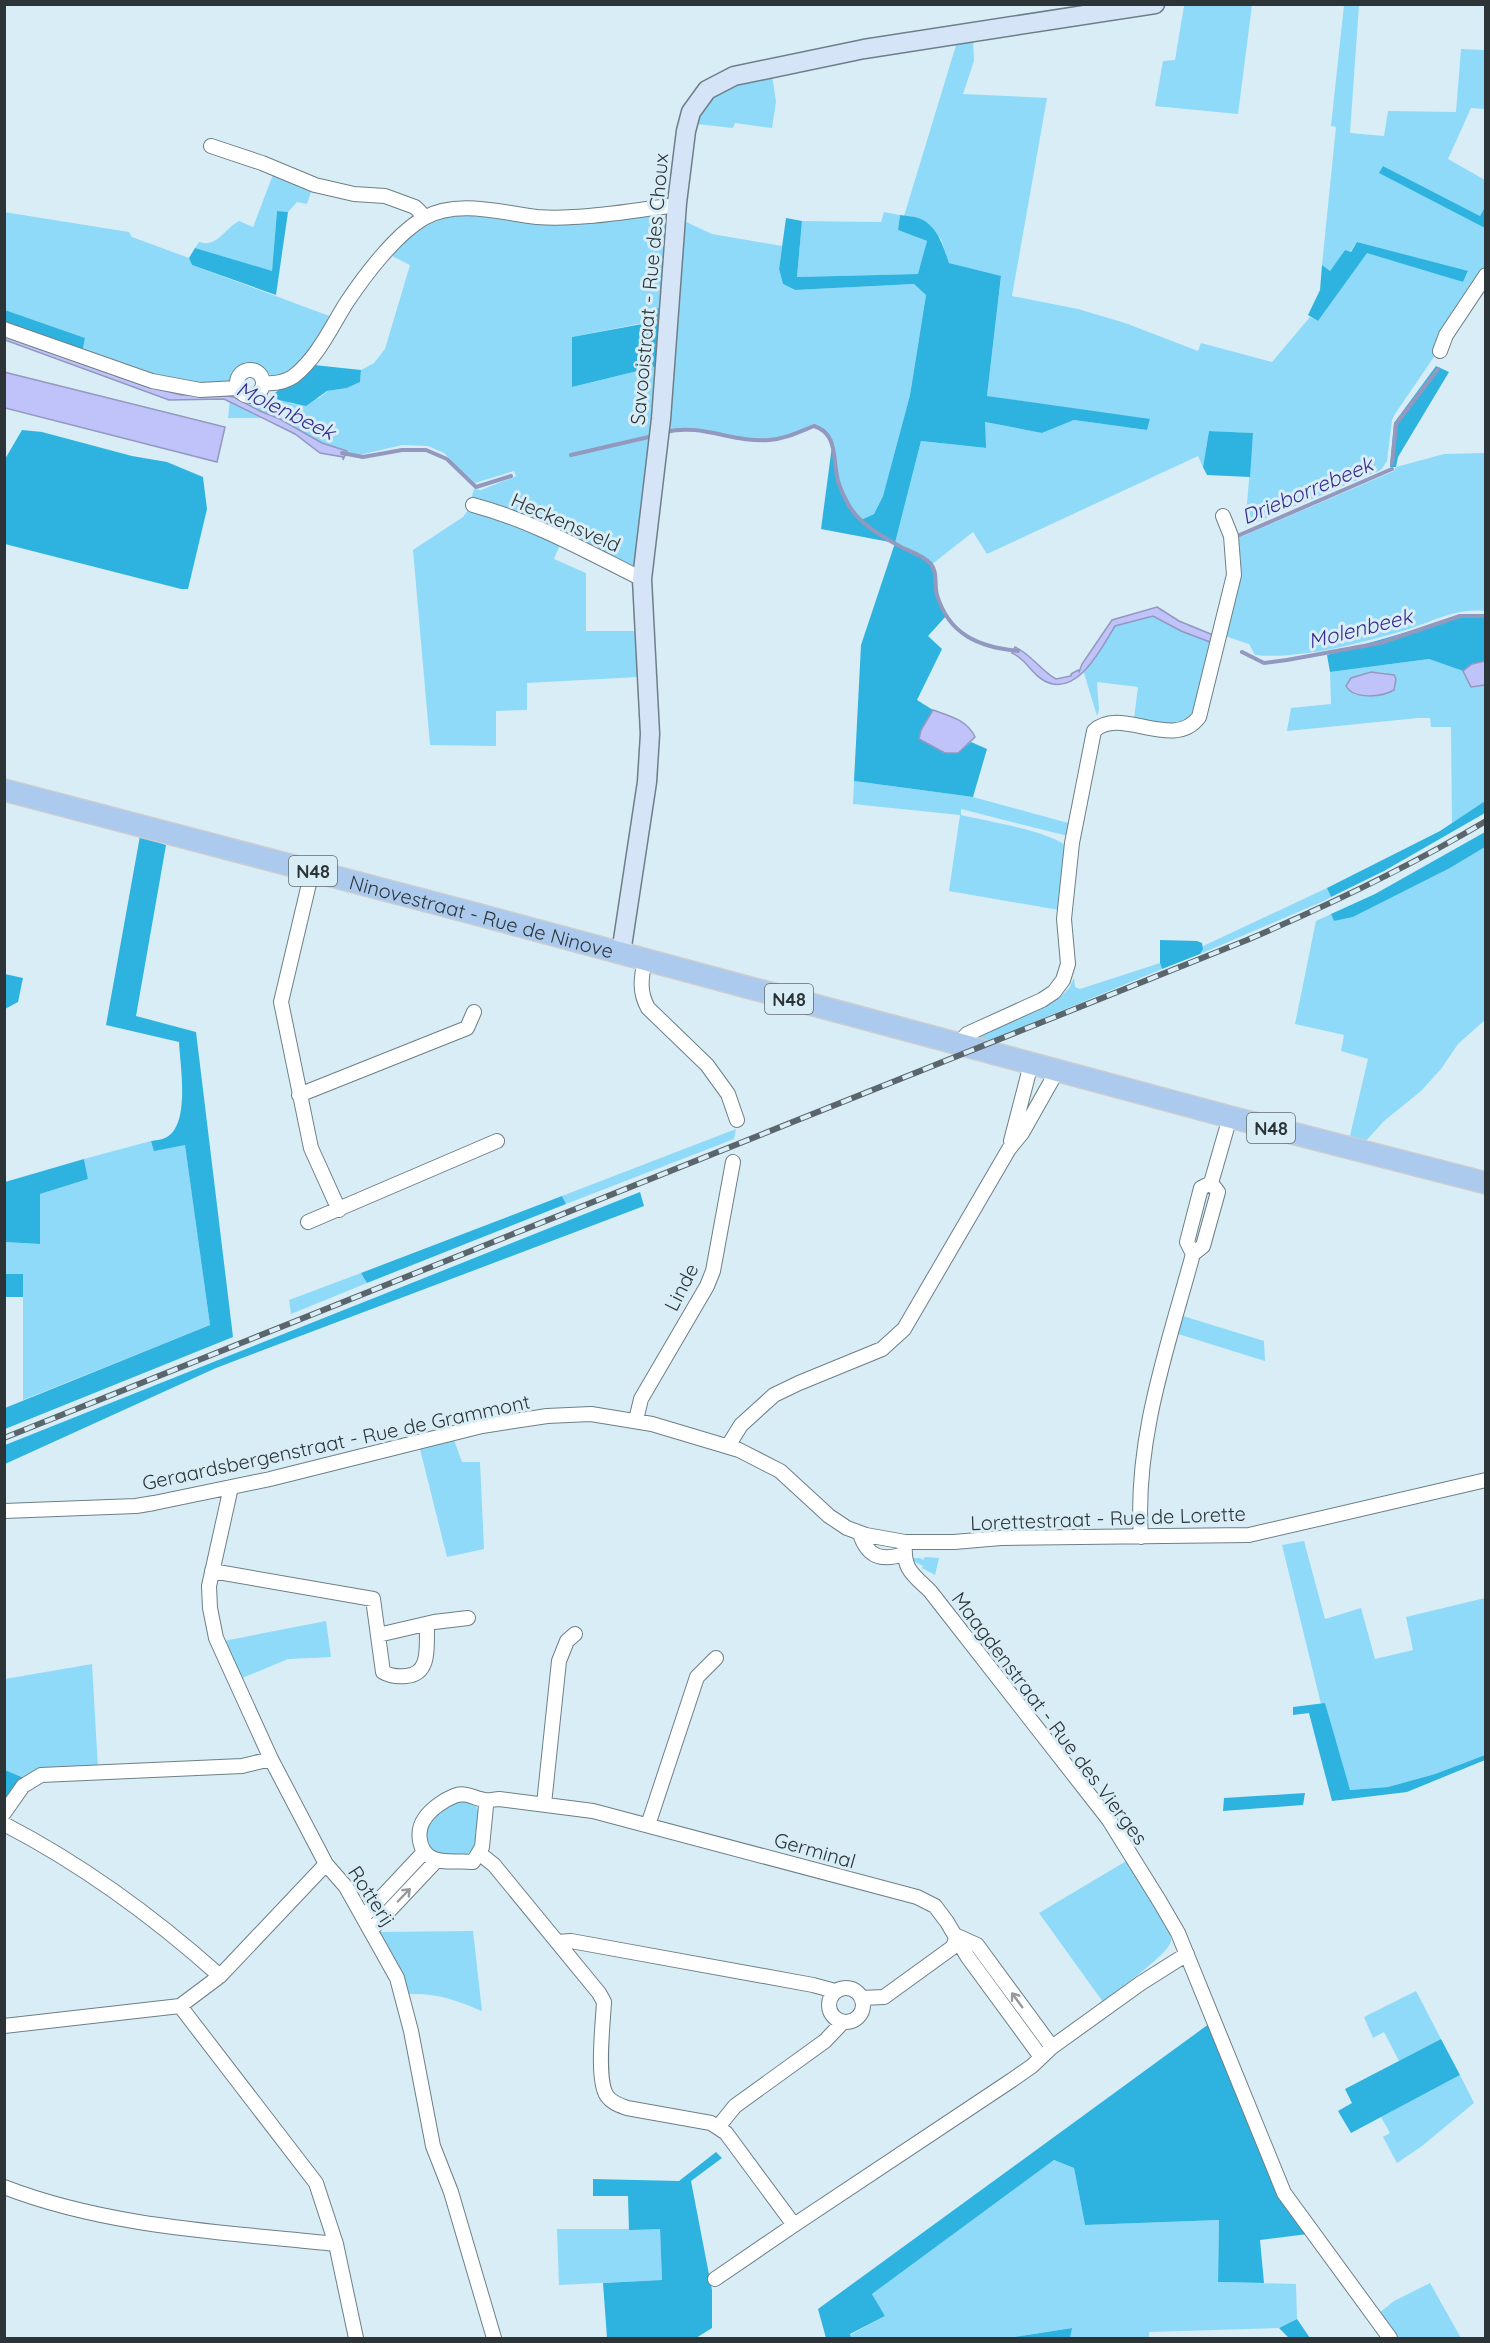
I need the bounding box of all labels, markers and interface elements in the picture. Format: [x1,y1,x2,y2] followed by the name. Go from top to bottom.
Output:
[625,152,673,426] street label: Savooistraat - Rue des Choux
[232,375,341,446] water label: Molenbeek
[1237,450,1378,529] water label: Drieborrebeek
[508,487,624,557] street label: Heckensveld
[1305,602,1416,653] water label: Molenbeek
[289,856,337,886] road number: N48
[347,869,616,963] street label: Ninovestraat - Rue de Ninove
[765,984,813,1014] road number: N48
[1247,1113,1295,1143] road number: N48
[659,1259,703,1315] street label: Linde
[140,1389,532,1495] street label: Geraardsbergenstraat - Rue de Grammont
[970,1501,1246,1535] street label: Lorettestraat - Rue de Lorette
[947,1587,1153,1849] street label: Maagdenstraat - Rue des Vierges
[771,1826,859,1874] street label: Germinal
[343,1861,401,1931] street label: Rotterij
[397,1887,412,1902] one-way arrow
[1011,1992,1024,2008] one-way arrow

